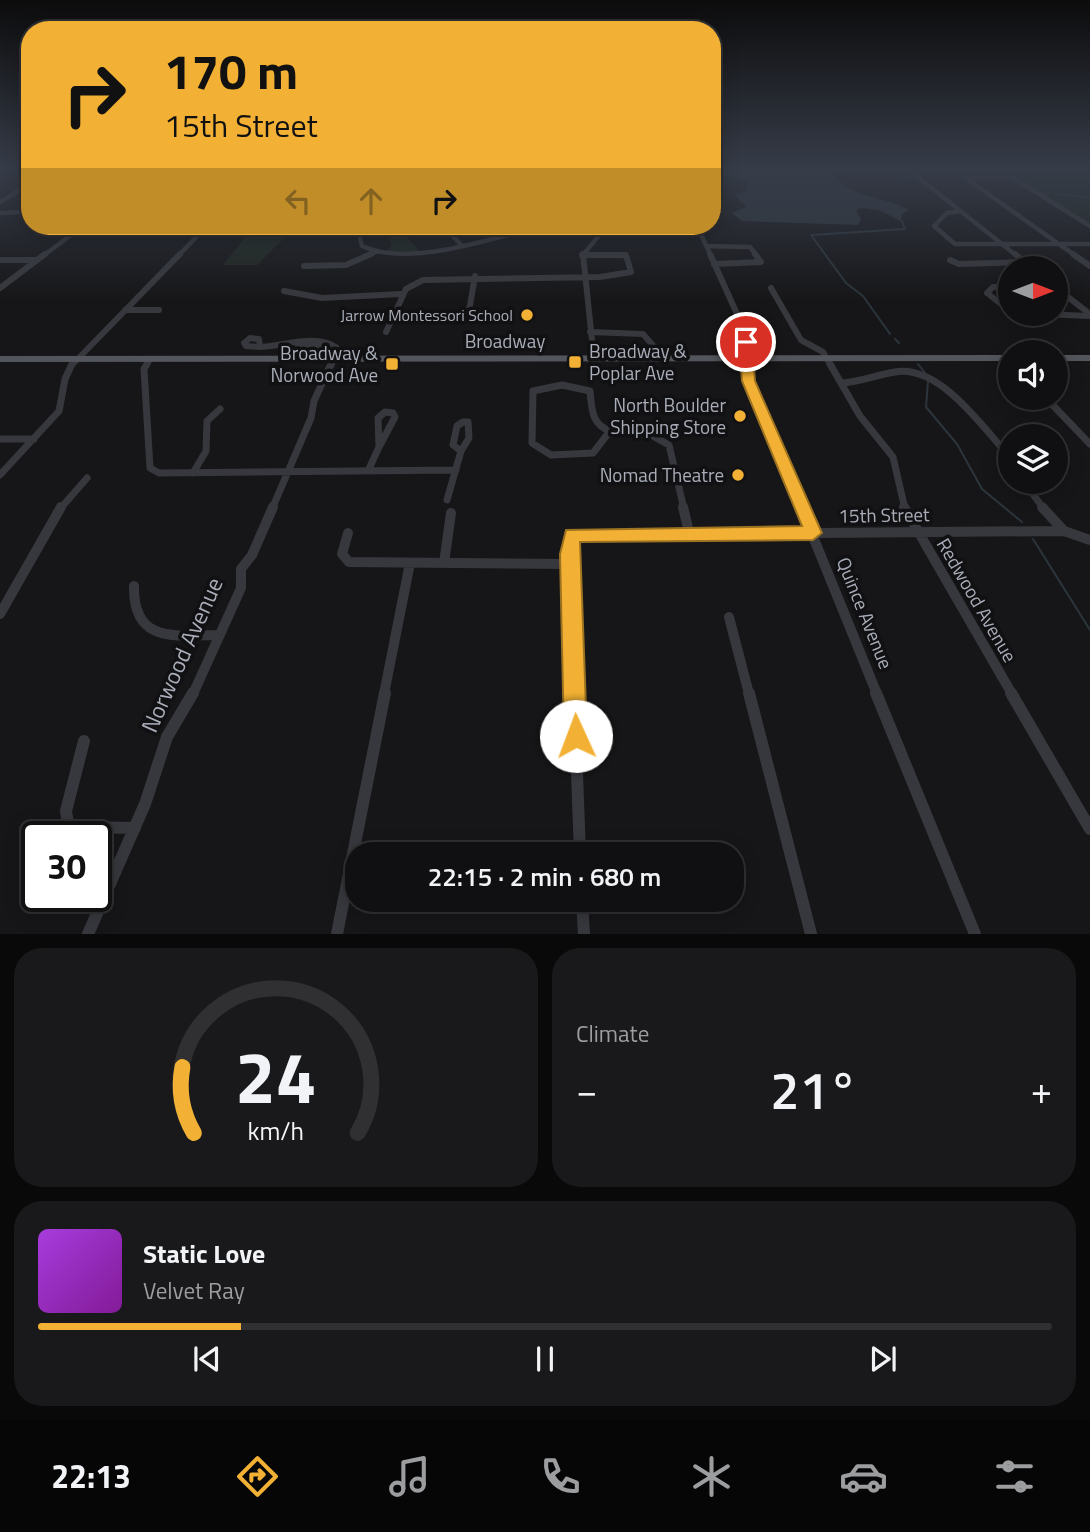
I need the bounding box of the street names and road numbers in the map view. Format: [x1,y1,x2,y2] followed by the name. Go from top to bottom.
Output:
[465,326,545,355] street label: Broadway
[838,499,930,530] street label: 15th Street
[930,532,1025,667] street label: Redwood Avenue
[830,553,901,673] street label: Quince Avenue
[132,572,231,738] street label: Norwood Avenue

